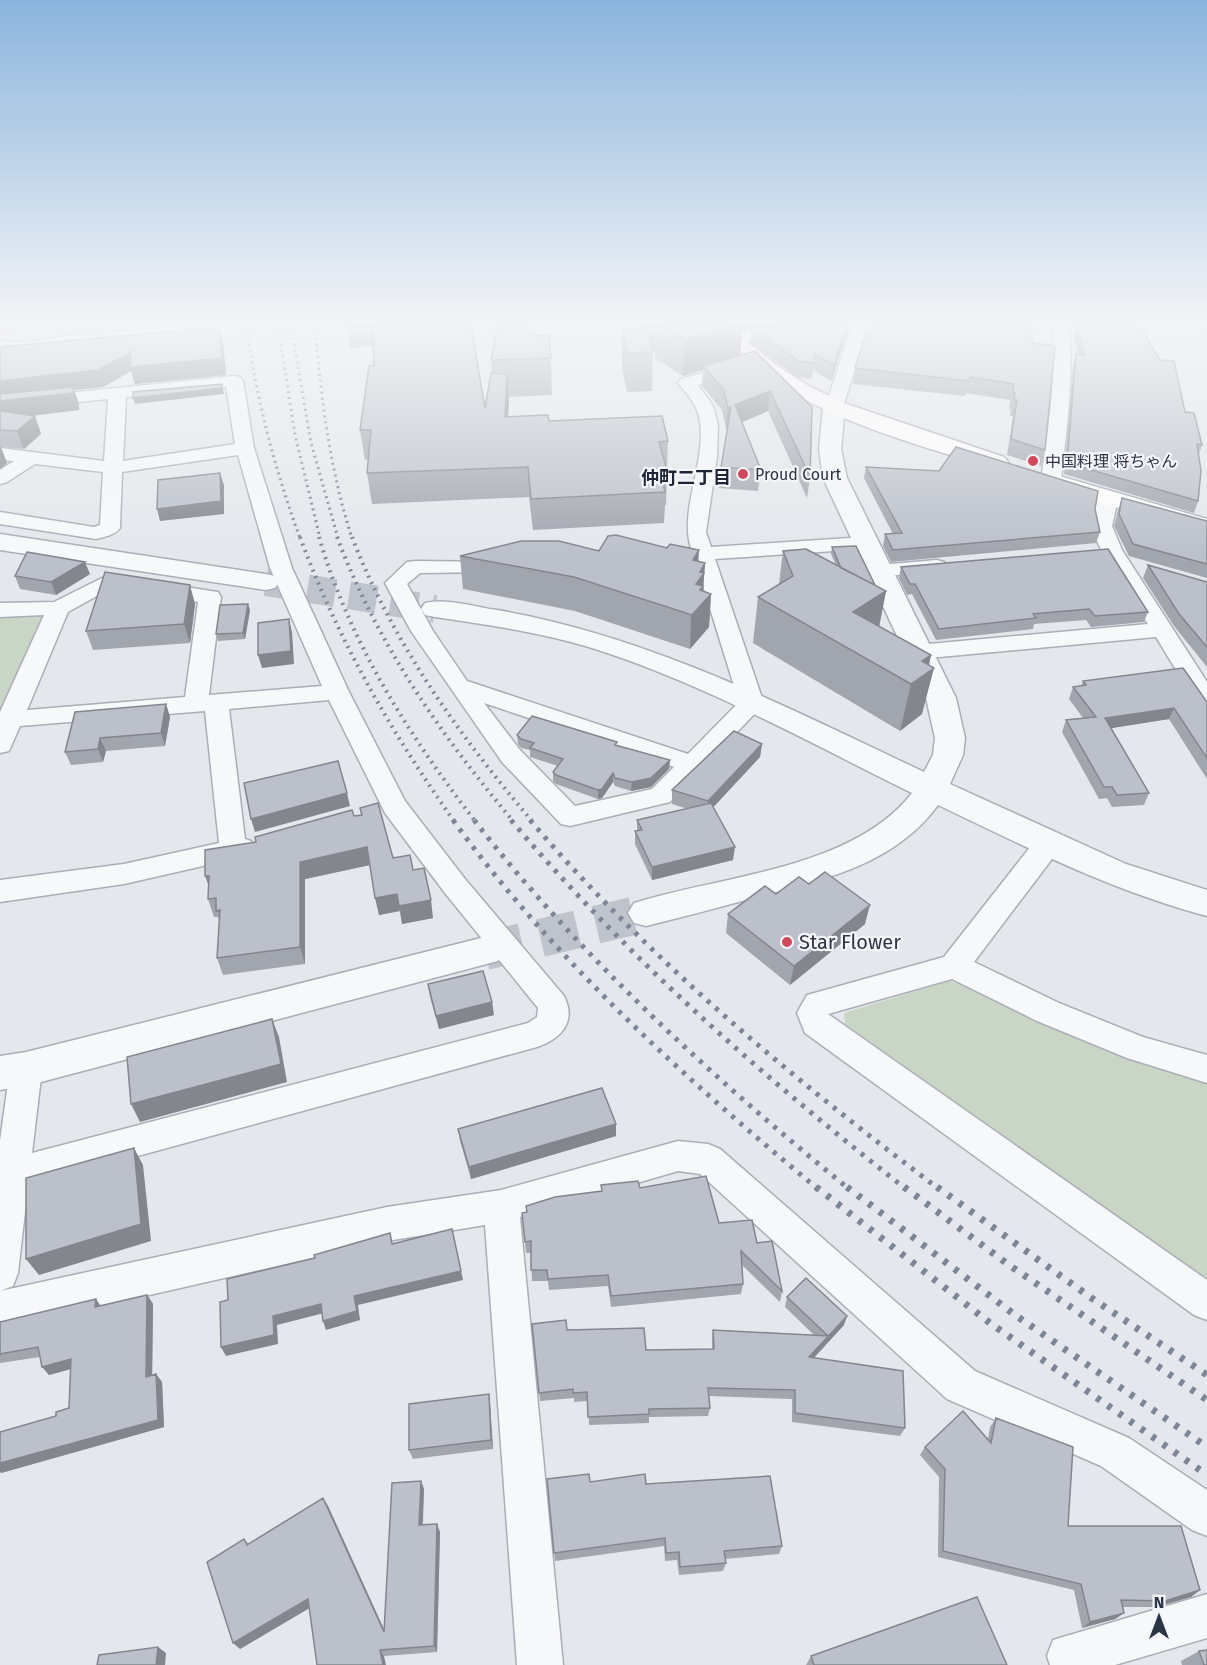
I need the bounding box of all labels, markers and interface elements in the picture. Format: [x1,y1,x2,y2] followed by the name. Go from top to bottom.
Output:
[1045,452,1177,471] place label: 中国料理 将ちゃん
[1026,454,1040,468] marker: 中国料理 将ちゃん
[755,465,842,484] place label: Proud Court
[641,467,731,489] district label: 仲町二丁目
[736,467,750,481] marker: Proud Court
[799,930,901,954] place label: Star Flower
[780,935,794,949] marker: Star Flower
[1129,1587,1189,1647] north arrow
[1154,1593,1164,1612] text: N

